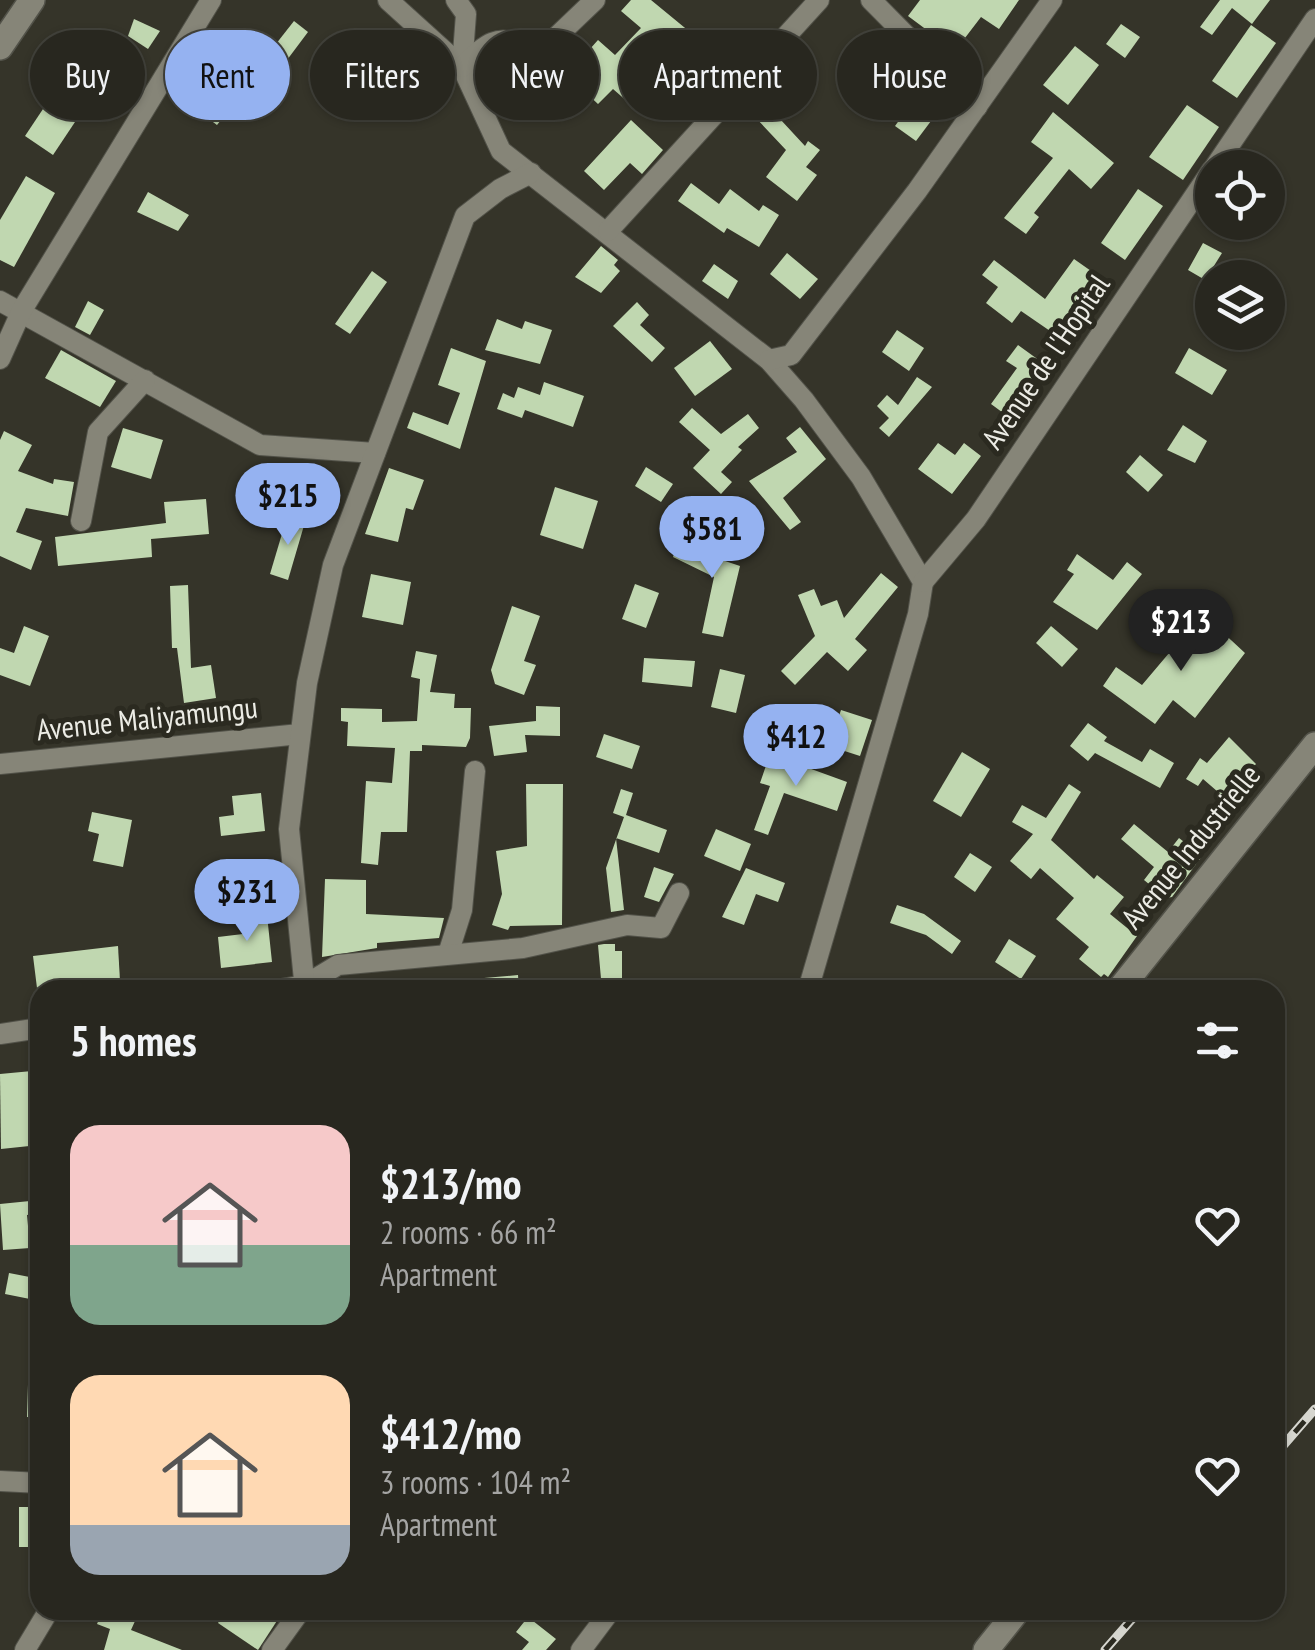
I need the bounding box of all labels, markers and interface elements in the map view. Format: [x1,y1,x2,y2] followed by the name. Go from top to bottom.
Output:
[30,30,145,120] chip: Buy
[165,30,290,120] chip: Rent
[310,30,455,120] chip: Filters
[475,30,599,120] chip: New
[619,30,817,120] chip: Apartment
[837,30,982,120] chip: House
[1195,150,1285,350] map controls
[1195,150,1285,240] button: locate
[1195,260,1285,350] button: layers
[972,266,1117,456] street label: Avenue de l'Hopital
[229,463,347,548] pin: $215
[257,474,319,516] text: $215
[653,496,771,581] pin: $581
[681,507,743,549] text: $581
[1122,589,1240,674] pin: $213
[1150,600,1212,642] text: $213
[34,687,259,748] street label: Avenue Maliyamungu
[737,704,855,789] pin: $412
[765,715,827,757] text: $412
[1112,756,1268,936] street label: Avenue Industrielle
[188,859,306,944] pin: $231
[216,870,278,912] text: $231
[70,1013,197,1068] text: 5 homes
[1190,1013,1245,1068] icon: filters
[380,1156,522,1211] text: $213/mo
[150,1165,270,1285] icon: home
[1190,1198,1245,1253] icon: heart
[380,1211,557,1253] text: 2 rooms · 66 m²
[380,1253,497,1295] text: Apartment
[380,1406,522,1461] text: $412/mo
[150,1415,270,1535] icon: home
[1190,1448,1245,1503] icon: heart
[380,1461,571,1503] text: 3 rooms · 104 m²
[380,1503,497,1545] text: Apartment

